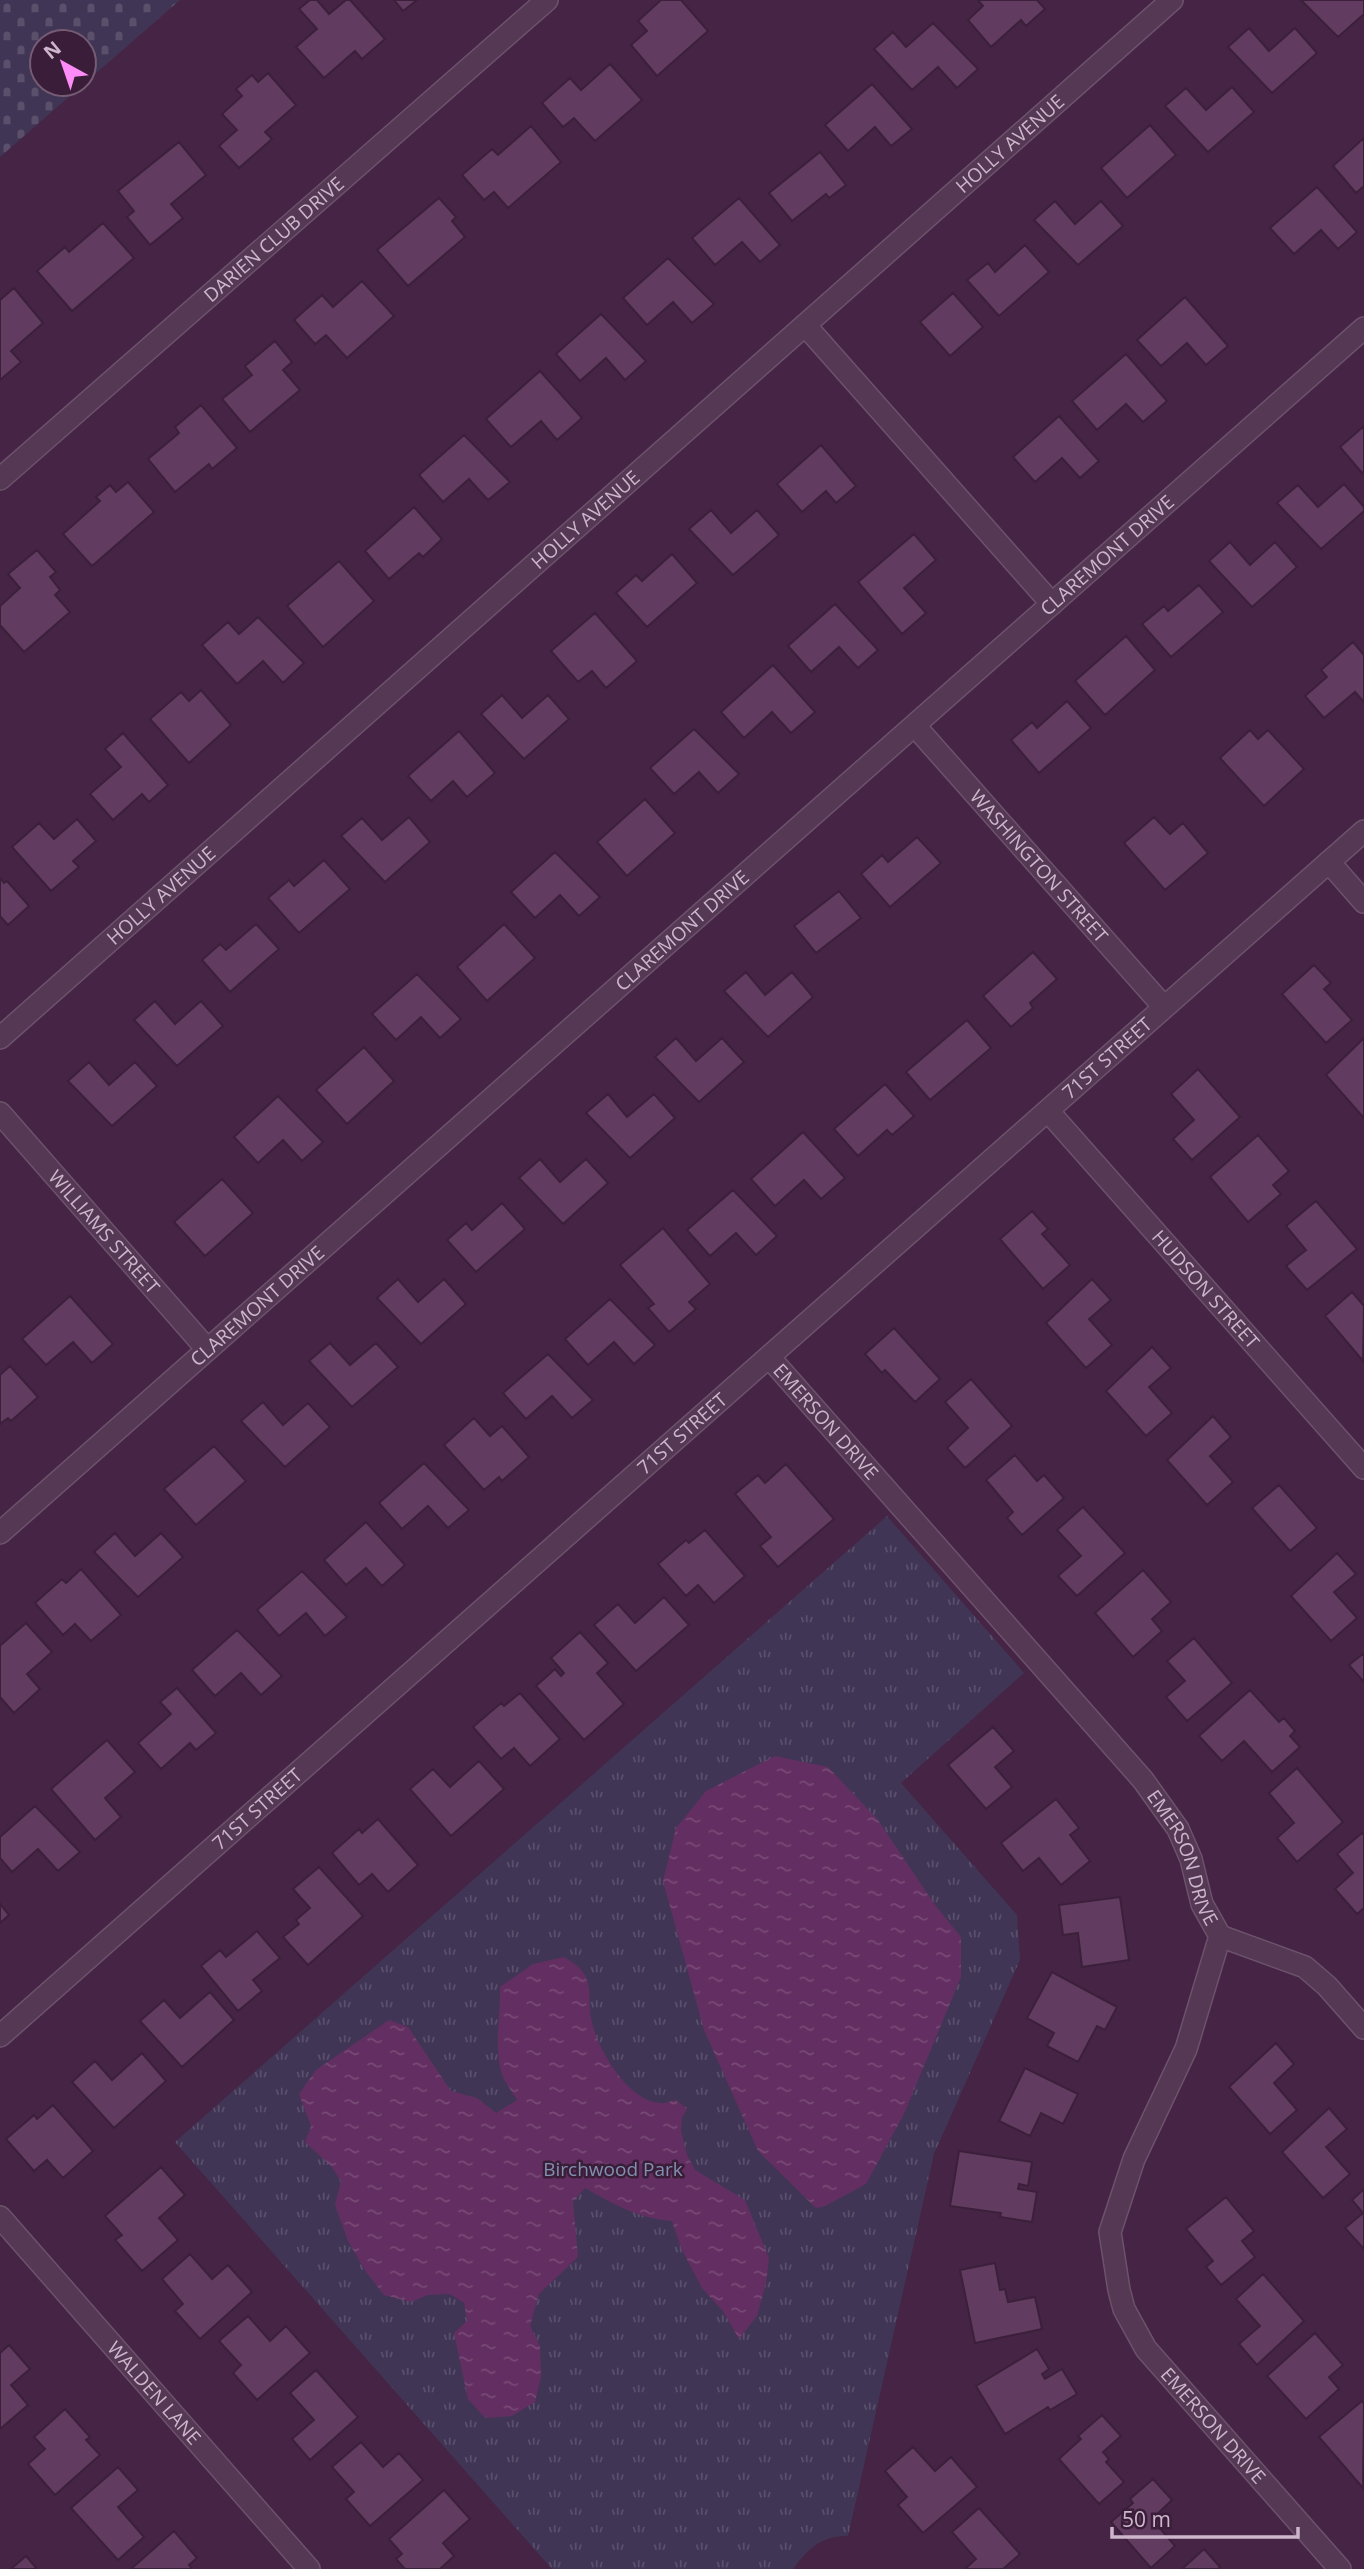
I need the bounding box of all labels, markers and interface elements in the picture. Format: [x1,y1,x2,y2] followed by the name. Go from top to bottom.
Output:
[28,28,98,98] north arrow
[38,35,66,65] text: N
[950,88,1070,199] street label: HOLLY AVENUE
[198,171,350,308] street label: DARIEN CLUB DRIVE
[526,464,645,575] street label: HOLLY AVENUE
[1034,489,1179,621] street label: CLAREMONT DRIVE
[964,784,1114,948] street label: WASHINGTON STREET
[101,840,221,951] street label: HOLLY AVENUE
[609,864,754,997] street label: CLAREMONT DRIVE
[1056,1011,1158,1105] street label: 71ST STREET
[43,1164,166,1300] street label: WILLIAMS STREET
[1146,1224,1266,1355] street label: HUDSON STREET
[185,1240,330,1372] street label: CLAREMONT DRIVE
[767,1358,884,1485] street label: EMERSON DRIVE
[631,1386,733,1480] street label: 71ST STREET
[207,1762,308,1856] street label: 71ST STREET
[1141,1784,1224,1930] street label: EMERSON DRIVE
[543,2156,683,2182] park label: Birchwood Park
[102,2335,207,2450] street label: WALDEN LANE
[1155,2362,1272,2489] street label: EMERSON DRIVE
[1112,2496,1298,2540] scale bar
[1122,2505,1171,2533] text: 50 m

